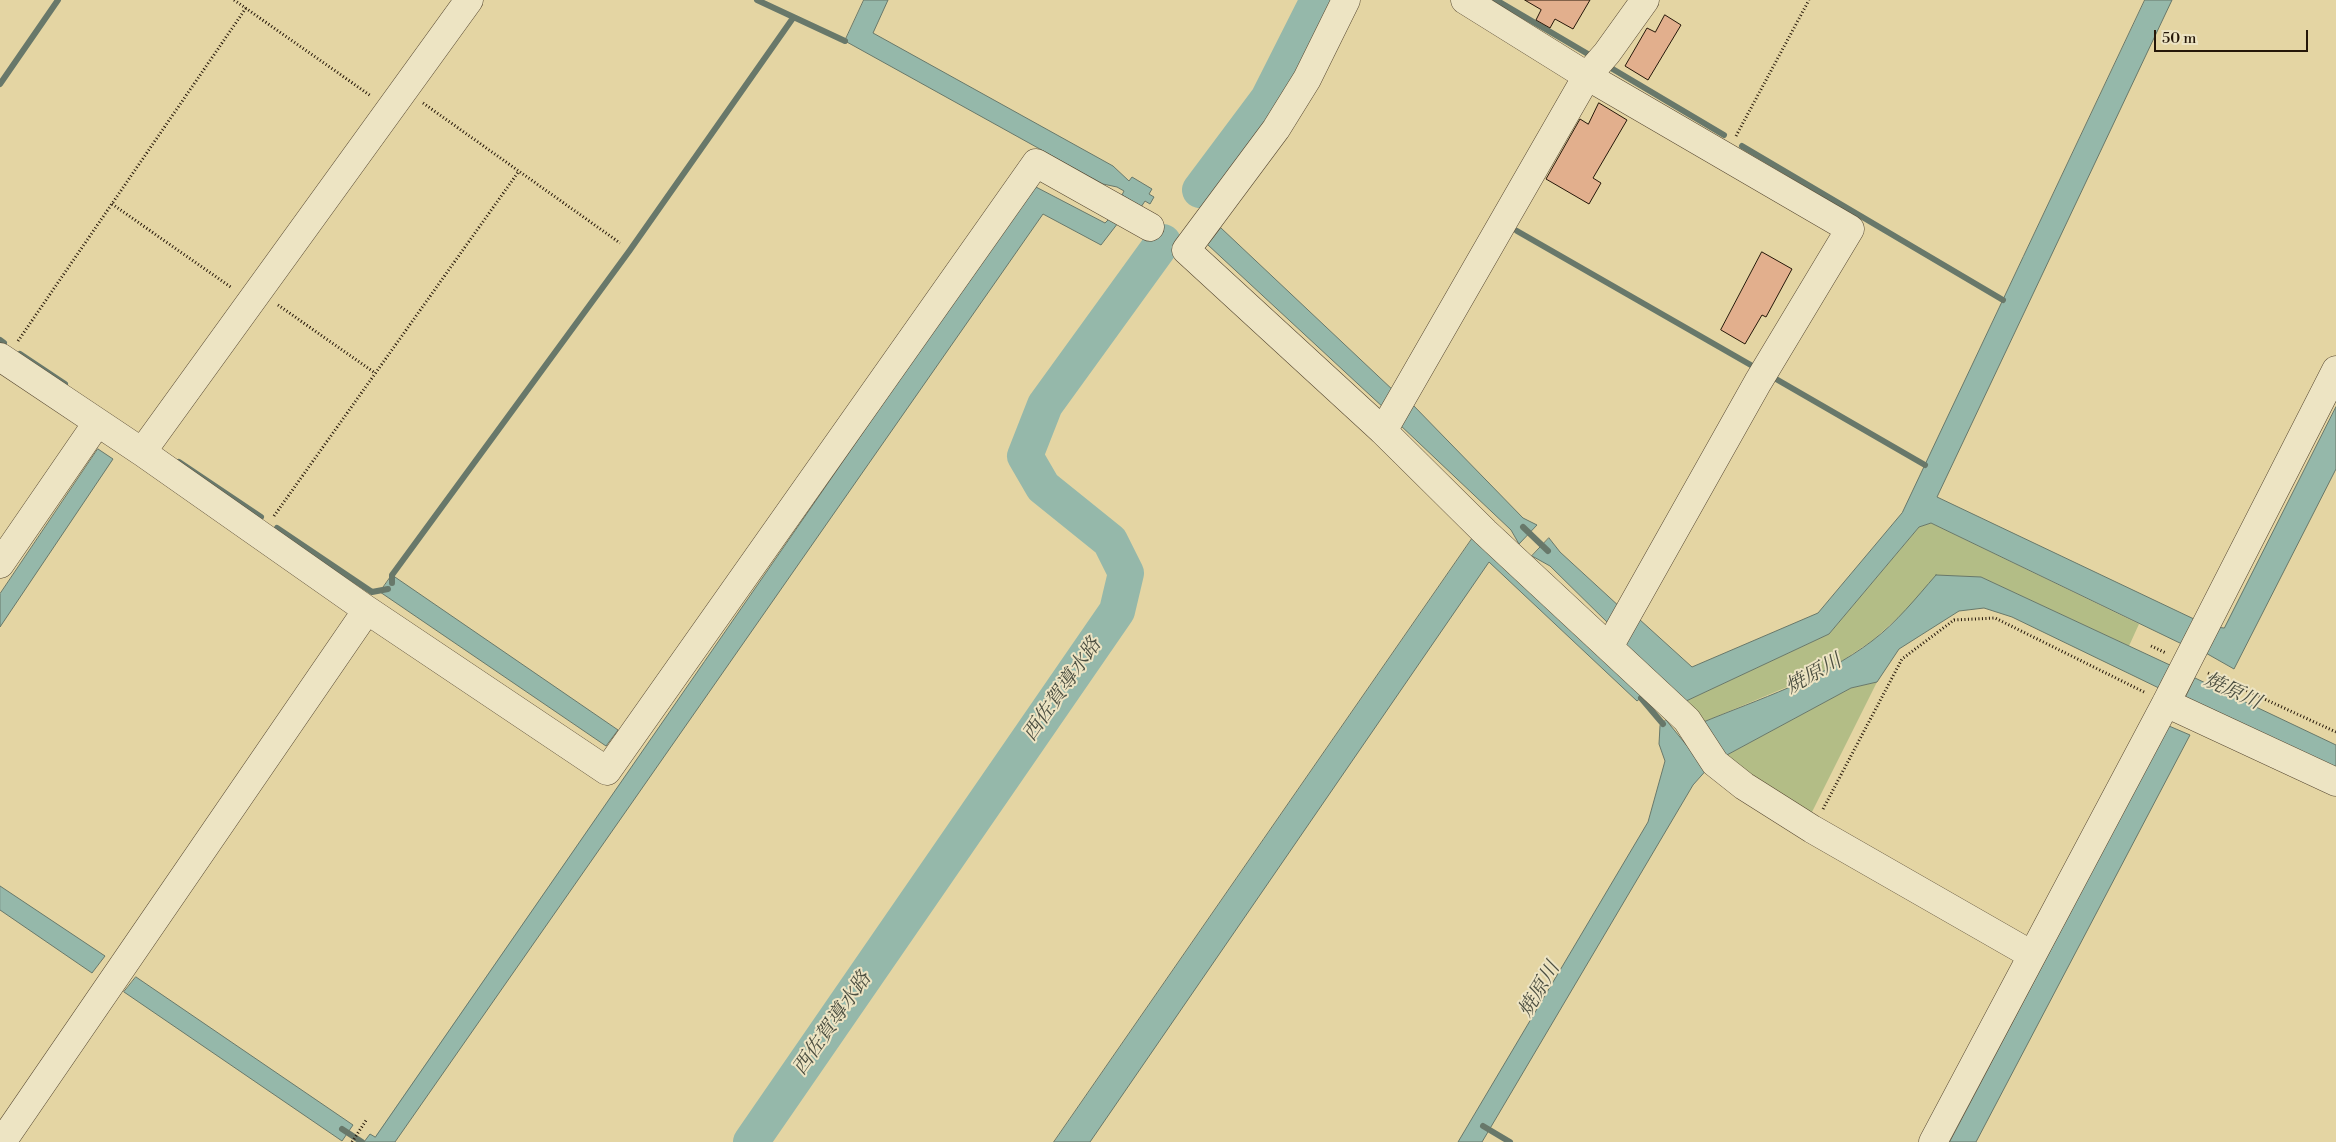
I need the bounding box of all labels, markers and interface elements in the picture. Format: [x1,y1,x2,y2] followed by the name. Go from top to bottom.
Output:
[2156,20,2310,52] scale bar
[2162,29,2196,48] text: 50 m
[1019,634,1107,746] water label: 西佐賀導水路
[1782,650,1846,700] water label: 焼原川
[2200,668,2264,716] water label: 焼原川
[1514,958,1566,1022] water label: 焼原川
[789,968,877,1080] water label: 西佐賀導水路

